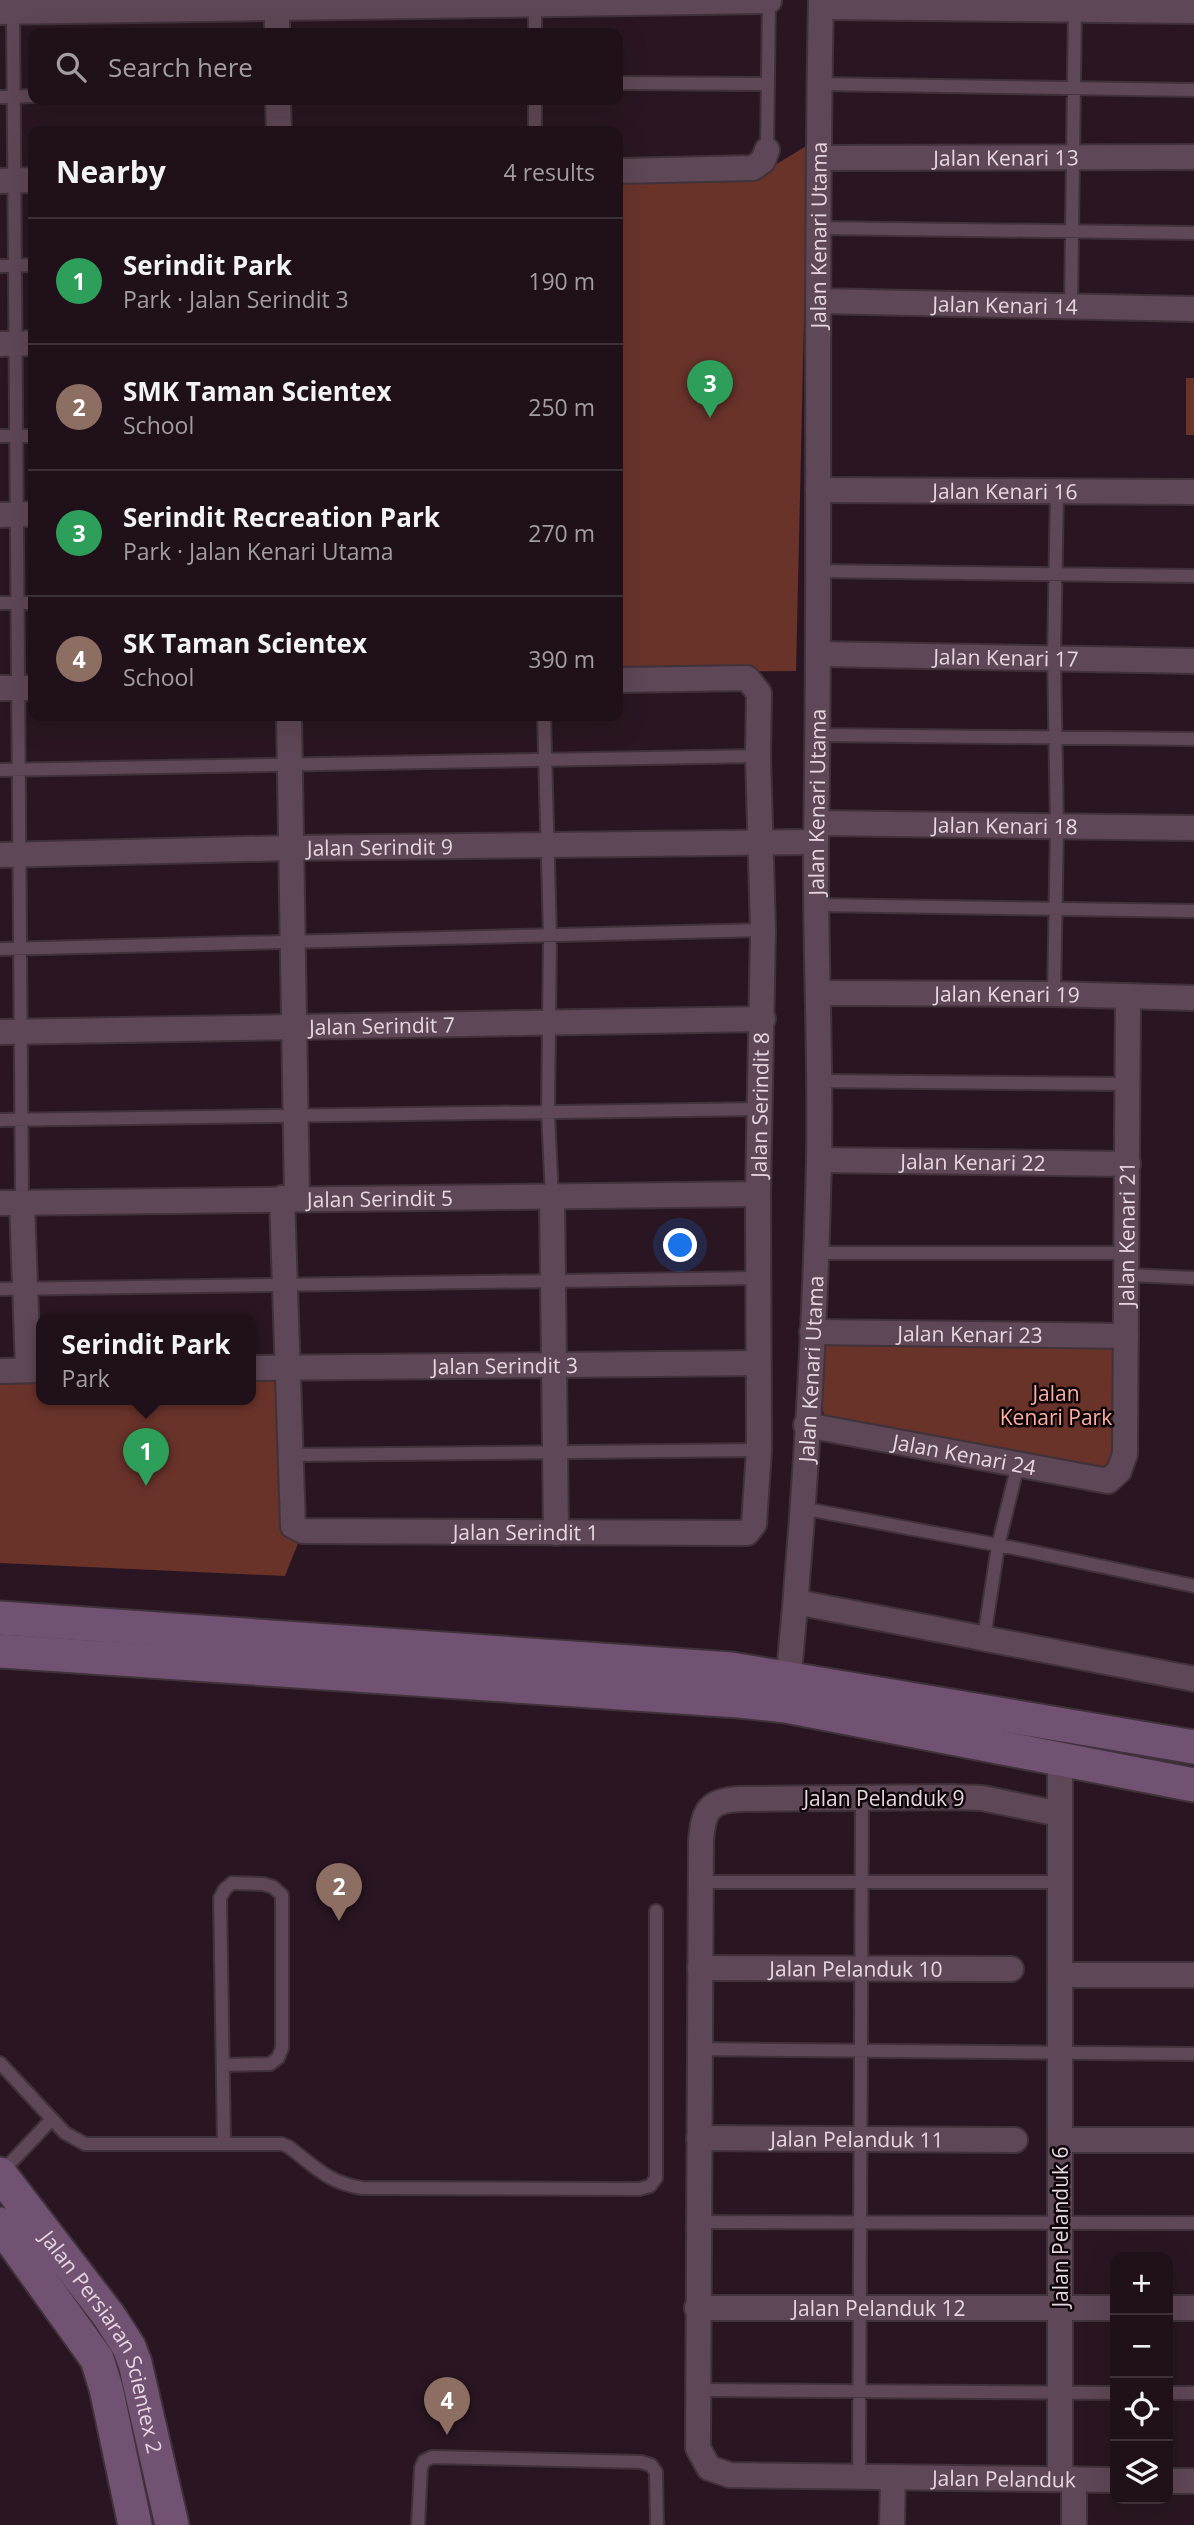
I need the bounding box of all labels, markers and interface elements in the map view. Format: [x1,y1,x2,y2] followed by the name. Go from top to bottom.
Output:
[28,28,623,105] search box
[52,48,90,86] icon: search
[108,49,253,85] text: Search here
[804,142,833,331] street label: Jalan Kenari Utama
[931,143,1079,172] street label: Jalan Kenari 13
[56,151,166,192] text: Nearby
[504,156,595,188] text: 4 results
[123,247,292,283] text: Serindit Park
[72,265,86,297] text: 1
[528,265,595,297] text: 190 m
[123,283,349,315] text: Park · Jalan Serindit 3
[930,289,1078,321] street label: Jalan Kenari 14
[687,360,733,418] pin: 3
[123,373,391,409] text: SMK Taman Scientex
[72,391,86,423] text: 2
[528,391,595,423] text: 250 m
[123,409,194,441] text: School
[930,477,1078,505] street label: Jalan Kenari 16
[123,499,440,535] text: Serindit Recreation Park
[72,517,86,549] text: 3
[528,517,595,549] text: 270 m
[123,535,394,567] text: Park · Jalan Kenari Utama
[123,625,367,661] text: SK Taman Scientex
[931,642,1079,673] street label: Jalan Kenari 17
[72,643,86,675] text: 4
[528,643,595,675] text: 390 m
[123,661,194,693] text: School
[802,709,832,898] street label: Jalan Kenari Utama
[930,810,1078,840] street label: Jalan Kenari 18
[305,832,453,862] street label: Jalan Serindit 9
[932,979,1080,1009] street label: Jalan Kenari 19
[307,1010,455,1041] street label: Jalan Serindit 7
[744,1032,775,1180] street label: Jalan Serindit 8
[898,1147,1046,1177] street label: Jalan Kenari 22
[1112,1161,1141,1309] street label: Jalan Kenari 21
[305,1184,453,1213] street label: Jalan Serindit 5
[663,1228,697,1262] your location
[792,1275,829,1465] street label: Jalan Kenari Utama
[36,1314,256,1405] popup
[895,1319,1043,1349] street label: Jalan Kenari 23
[62,1326,230,1362] text: Serindit Park
[430,1351,578,1380] street label: Jalan Serindit 3
[62,1362,110,1394] text: Park
[1000,1379,1112,1431] park label: Jalan Kenari Park
[888,1427,1038,1481] street label: Jalan Kenari 24
[123,1428,169,1486] pin: 1
[451,1518,599,1546] street label: Jalan Serindit 1
[801,1784,965,1812] street label: Jalan Pelanduk 9
[316,1863,362,1921] pin: 2
[767,1954,943,1983] street label: Jalan Pelanduk 10
[768,2124,944,2154] street label: Jalan Pelanduk 11
[1046,2146,1074,2310] street label: Jalan Pelanduk 6
[33,2223,169,2456] street label: Jalan Persiaran Scientex 2
[1110,2252,1173,2504] map controls
[1110,2252,1173,2315] button: +
[790,2294,966,2322] street label: Jalan Pelanduk 12
[1110,2315,1173,2378] button: −
[424,2377,470,2435] pin: 4
[1110,2378,1173,2441] button: locate
[1110,2441,1173,2504] button: layers
[930,2464,1076,2493] street label: Jalan Pelanduk

